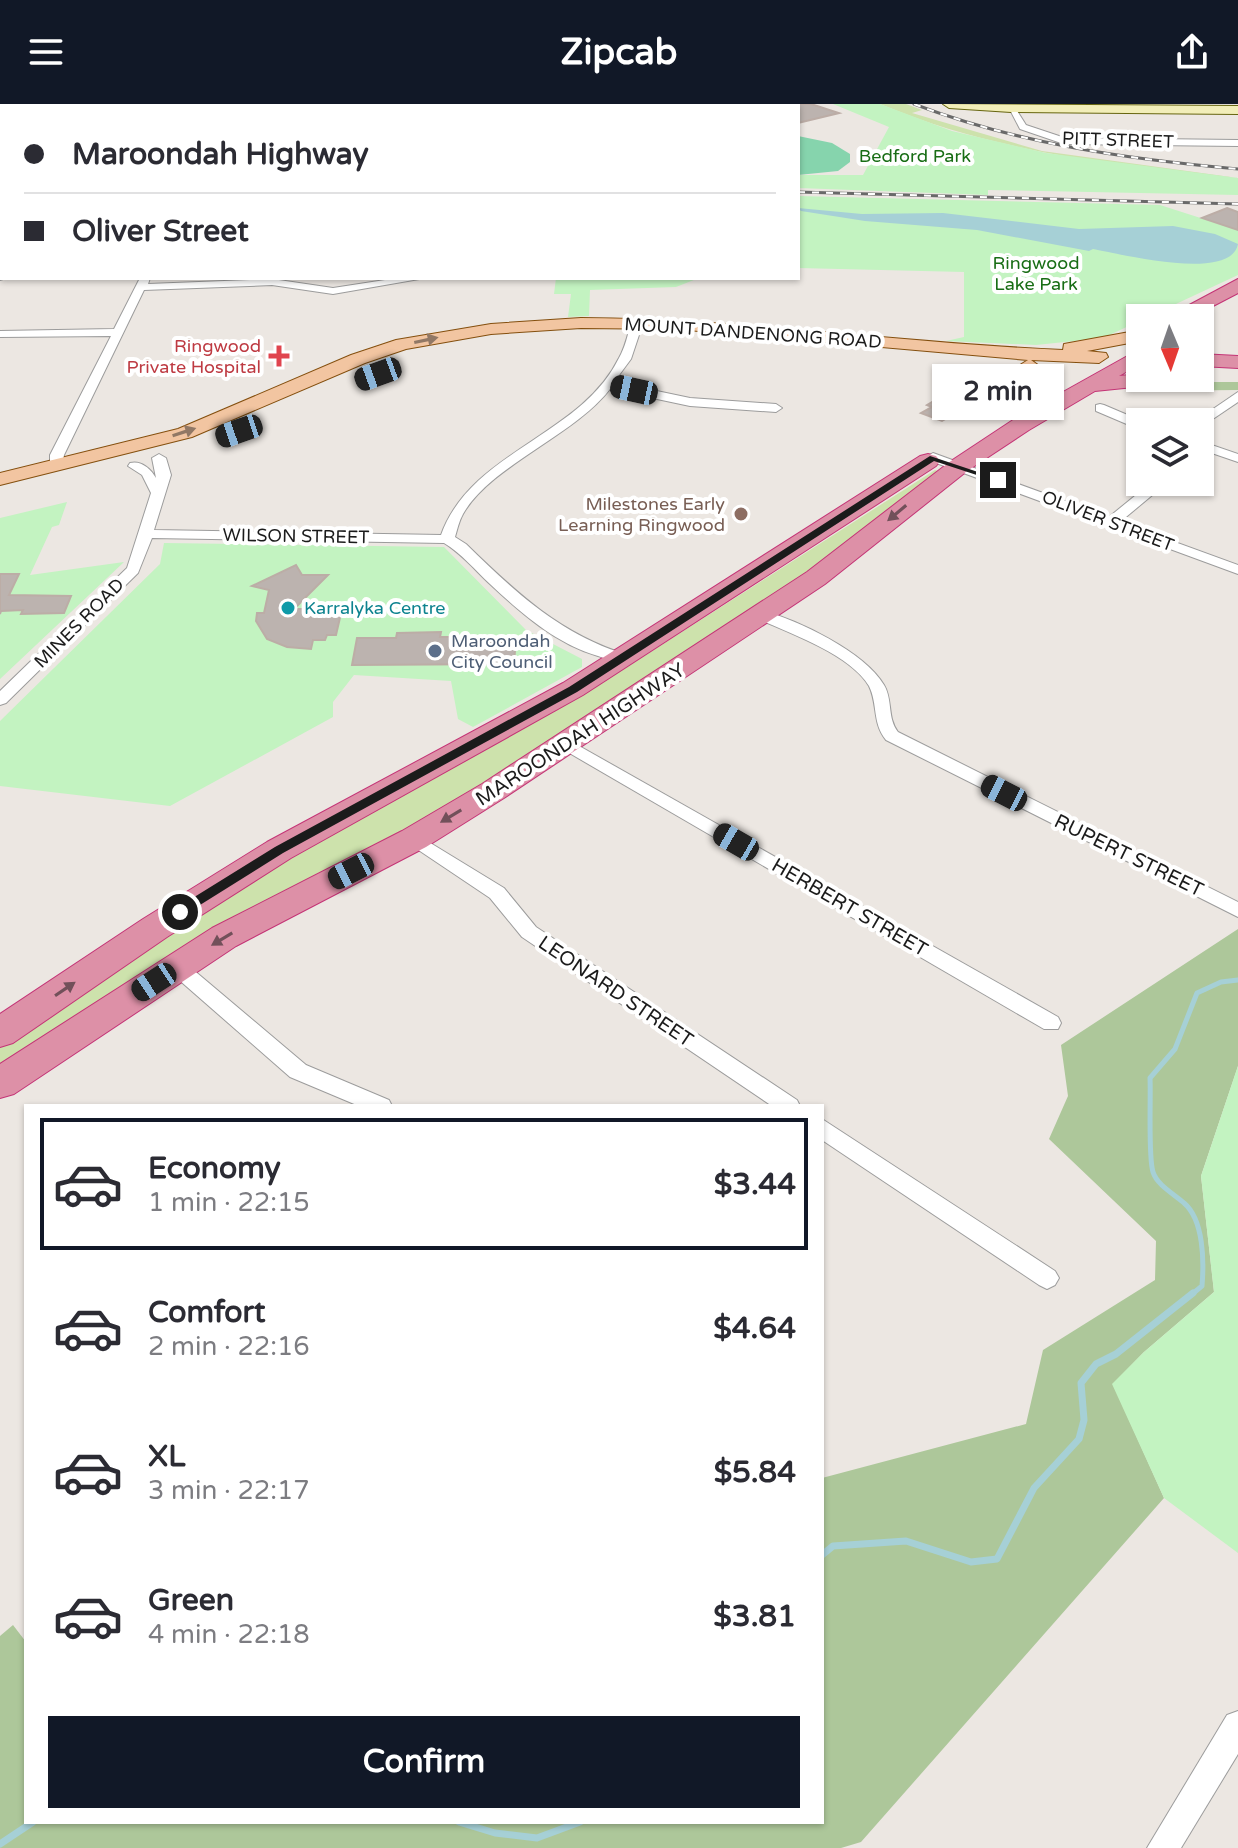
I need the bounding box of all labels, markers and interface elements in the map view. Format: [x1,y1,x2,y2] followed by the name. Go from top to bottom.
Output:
[24,30,68,74] icon: menu
[1170,30,1214,74] icon: share
[561,31,677,74] text: Zipcab
[1062,127,1174,153] street label: PITT STREET
[72,136,369,173] text: Maroondah Highway
[859,145,971,167] park label: Bedford Park
[72,213,249,250] text: Oliver Street
[993,252,1080,295] park label: Ringwood Lake Park
[1126,304,1214,392] north arrow
[1126,304,1214,496] map controls
[624,313,882,353] street label: MOUNT DANDENONG ROAD
[414,333,439,346] one-way arrow
[126,335,261,378] place label: Ringwood Private Hospital
[268,345,290,367] marker: Ringwood Private Hospital
[351,355,405,393] car
[932,364,1064,420] callout: 2 min
[608,373,660,407] car
[963,376,1033,407] text: 2 min
[1126,408,1214,496] button: layers
[212,412,266,450] car
[172,426,196,438] one-way arrow
[980,462,1016,498] route end
[1039,486,1177,556] street label: OLIVER STREET
[558,493,725,536] place label: Milestones Early Learning Ringwood
[887,504,907,521] one-way arrow
[732,505,750,523] marker: Milestones Early Learning Ringwood
[222,524,370,548] street label: WILSON STREET
[29,573,129,673] street label: MINES ROAD
[304,597,446,619] place label: Karralyka Centre
[279,599,297,617] marker: Karralyka Centre
[451,630,553,673] place label: Maroondah City Council
[426,642,444,660] marker: Maroondah City Council
[471,658,690,812] street label: MAROONDAH HIGHWAY
[977,771,1031,815] car
[440,809,462,823] one-way arrow
[1050,809,1207,902] street label: RUPERT STREET
[709,820,763,864] car
[324,849,378,893] car
[767,853,932,962] street label: HERBERT STREET
[162,894,198,930] route start
[211,931,233,945] one-way arrow
[533,931,697,1053] street label: LEONARD STREET
[127,959,181,1005] car
[54,982,75,997] one-way arrow
[52,1148,124,1220] icon: car
[148,1150,281,1187] text: Economy
[714,1166,796,1203] text: $3.44
[148,1187,310,1218] text: 1 min · 22:15
[52,1292,124,1364] icon: car
[148,1294,266,1331] text: Comfort
[713,1310,796,1347] text: $4.64
[148,1331,310,1362] text: 2 min · 22:16
[52,1436,124,1508] icon: car
[148,1438,185,1475] text: XL
[714,1454,796,1491] text: $5.84
[148,1475,310,1506] text: 3 min · 22:17
[52,1580,124,1652] icon: car
[148,1582,234,1619] text: Green
[713,1598,796,1635] text: $3.81
[148,1619,310,1650] text: 4 min · 22:18
[48,1716,800,1808] button: Confirm

